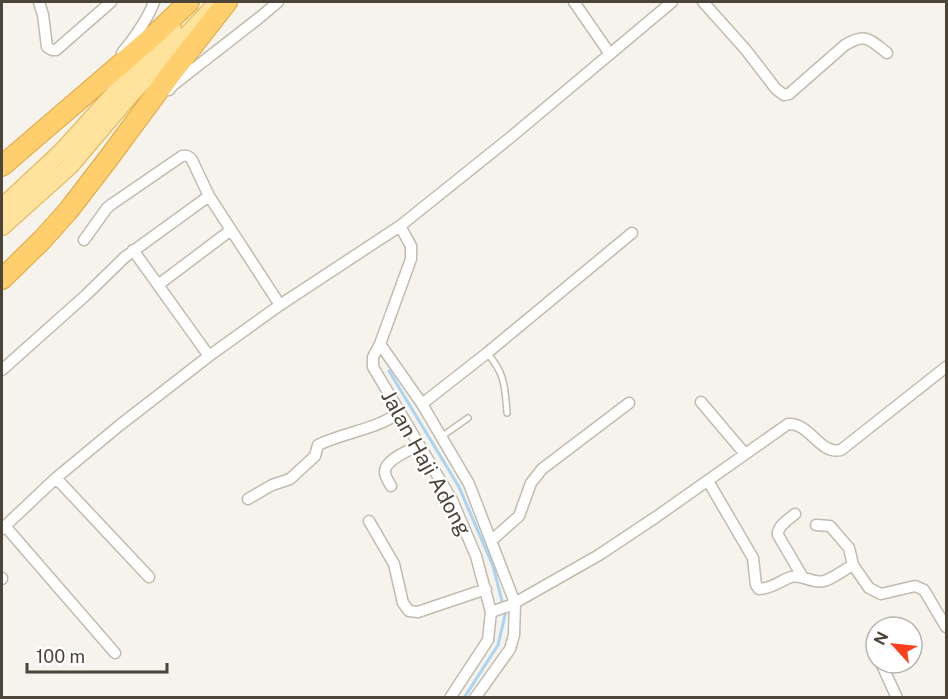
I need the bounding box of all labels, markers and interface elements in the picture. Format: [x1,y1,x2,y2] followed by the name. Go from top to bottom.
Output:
[376,386,477,540] street label: Jalan Haji Adong
[864,615,924,675] north arrow
[870,629,892,648] text: N
[27,636,166,674] scale bar
[36,646,85,667] text: 100 m

